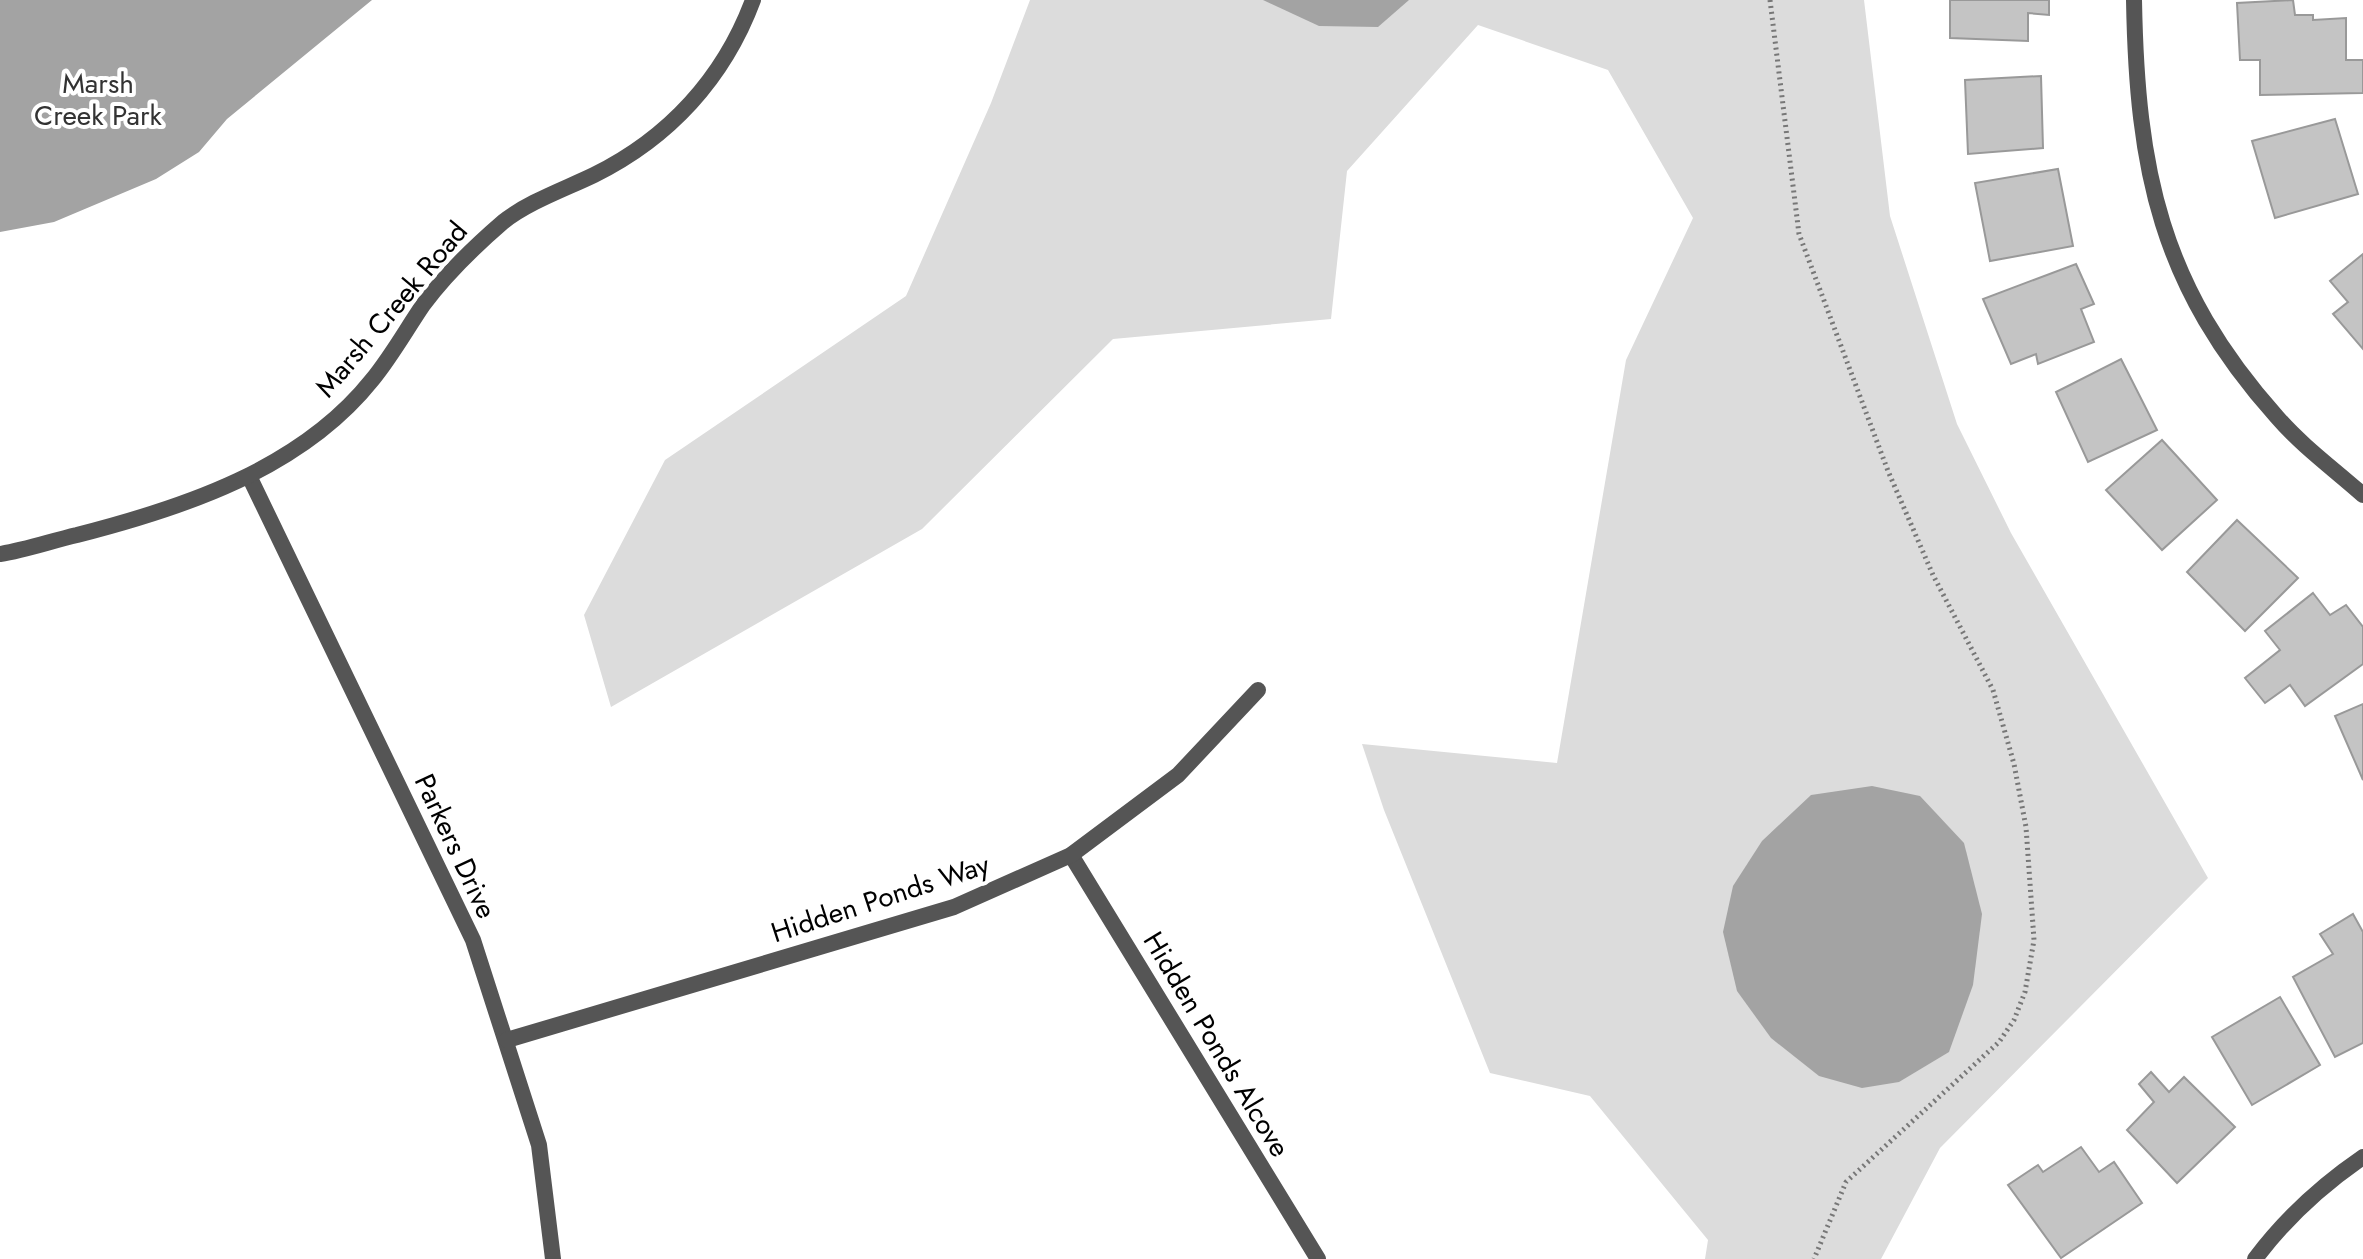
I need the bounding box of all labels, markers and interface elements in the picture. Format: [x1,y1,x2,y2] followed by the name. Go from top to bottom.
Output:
[34,63,163,136] park label: Marsh Creek Park
[305,212,477,406] street label: Marsh Creek Road
[404,767,507,925] street label: Parkers Drive
[766,844,995,953] street label: Hidden Ponds Way
[1133,924,1300,1165] street label: Hidden Ponds Alcove

